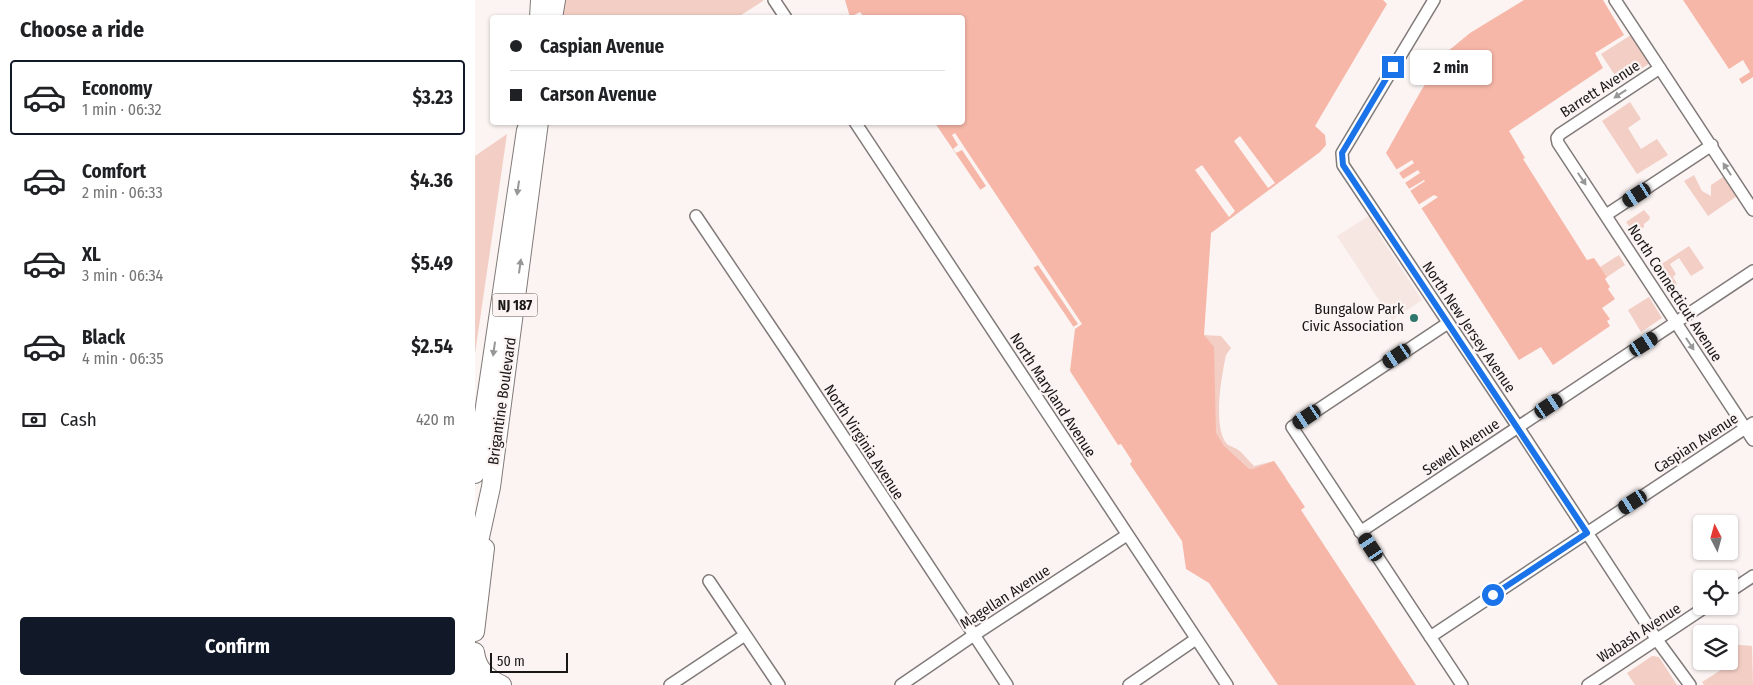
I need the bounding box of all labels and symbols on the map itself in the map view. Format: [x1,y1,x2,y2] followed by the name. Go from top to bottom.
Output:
[1411,50,1493,84] callout: 2 min
[1382,56,1404,78] route end
[1557,57,1643,121] street label: Barrett Avenue
[1613,90,1626,99] one-way arrow
[1722,162,1731,175] one-way arrow
[1577,172,1587,186] one-way arrow
[513,180,521,196] one-way arrow
[1620,181,1653,209] car
[1624,221,1726,365] street label: North Connecticut Avenue
[516,257,524,273] one-way arrow
[1418,258,1520,396] street label: North New Jersey Avenue
[493,294,537,316] road number: NJ 187
[1302,300,1404,335] place label: Bungalow Park Civic Association
[1408,312,1420,324] marker: Bungalow Park Civic Association
[1006,330,1100,460] street label: North Maryland Avenue
[1627,330,1660,358] car
[484,336,520,466] street label: Brigantine Boulevard
[1686,338,1695,351] one-way arrow
[489,341,497,357] one-way arrow
[1380,341,1413,371] car
[820,381,908,503] street label: North Virginia Avenue
[1532,391,1565,421] car
[1290,402,1323,432] car
[1651,409,1741,477] street label: Caspian Avenue
[1419,415,1503,479] street label: Sewell Avenue
[1616,488,1649,516] car
[1693,515,1737,560] north arrow
[1356,530,1385,564] car
[957,561,1053,633] street label: Magellan Avenue
[1482,584,1504,606] route start
[1594,599,1684,667] street label: Wabash Avenue
[490,650,567,673] scale bar

